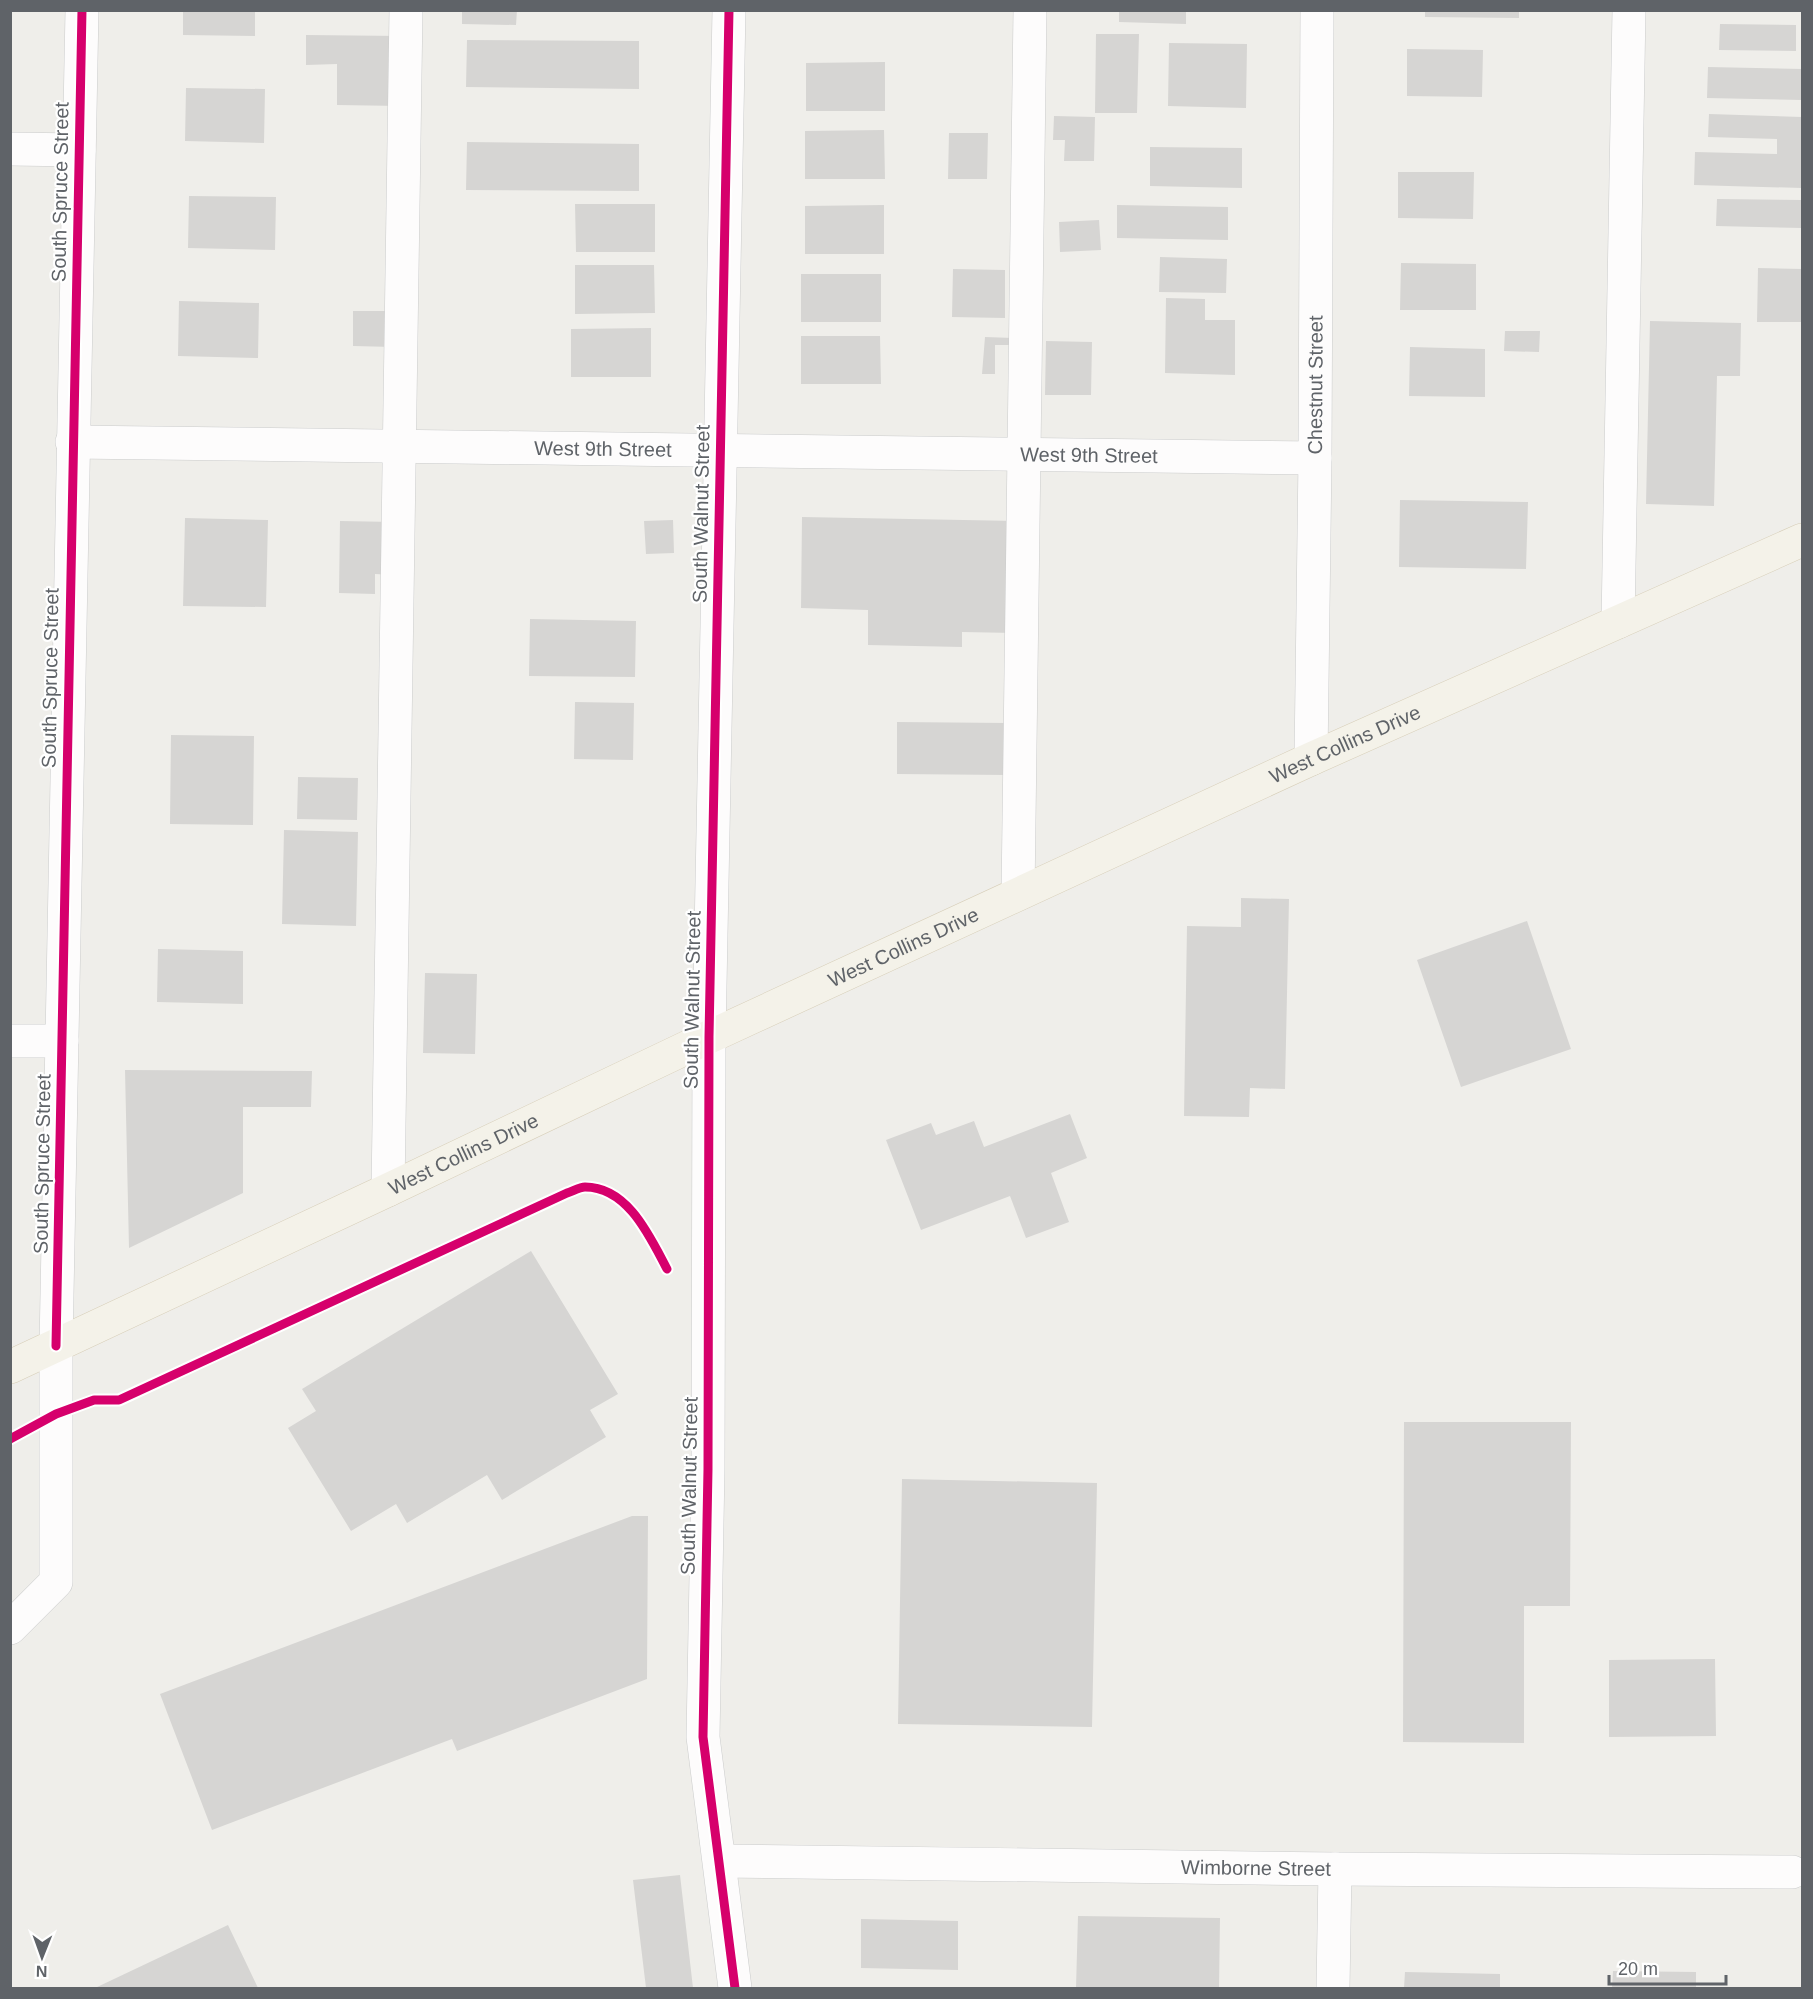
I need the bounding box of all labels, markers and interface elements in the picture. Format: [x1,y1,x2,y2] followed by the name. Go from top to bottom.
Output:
[47,101,73,282] street label: South Spruce Street
[1304,315,1327,455] street label: Chestnut Street
[688,424,714,603] street label: South Walnut Street
[534,437,672,461] street label: West 9th Street
[1020,443,1158,467] street label: West 9th Street
[37,587,63,768] street label: South Spruce Street
[1266,701,1424,788] street label: West Collins Drive
[825,903,982,991] street label: West Collins Drive
[679,910,705,1089] street label: South Walnut Street
[29,1073,55,1254] street label: South Spruce Street
[385,1109,542,1199] street label: West Collins Drive
[676,1396,702,1575] street label: South Walnut Street
[1181,1856,1332,1880] street label: Wimborne Street
[12,1927,72,1987] north arrow
[1609,1948,1726,1986] scale bar
[1618,1959,1658,1979] text: 20 m
[36,1963,48,1980] text: N

